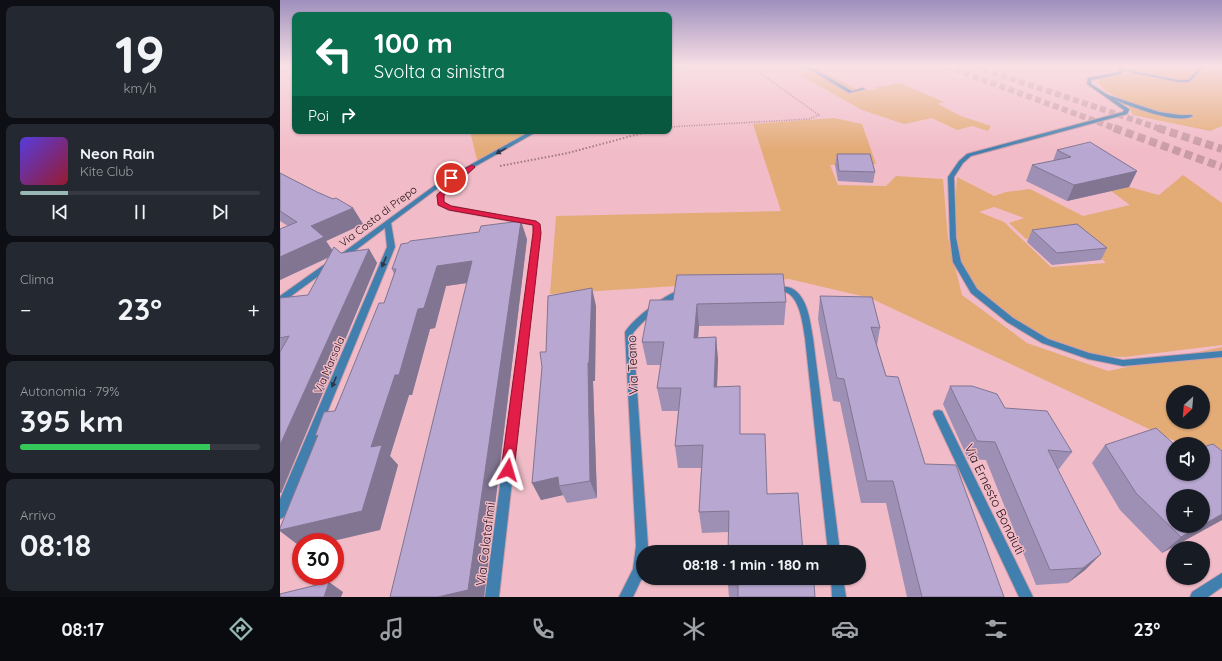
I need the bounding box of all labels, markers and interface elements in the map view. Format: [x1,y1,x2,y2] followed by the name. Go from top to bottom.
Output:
[115,21,165,86] text: 19
[374,25,453,60] text: 100 m
[308,28,360,80] icon: left
[374,60,505,83] text: Svolta a sinistra
[124,80,156,96] text: km/h
[337,104,359,126] icon: right
[308,106,329,125] text: Poi
[80,144,155,163] text: Neon Rain
[495,148,507,154] one-way arrow
[434,161,468,195] pin
[80,163,133,179] text: Kite Club
[440,167,462,189] icon: arrive
[336,182,420,250] street label: Via Costa di Prepo
[49,201,71,223] icon: previous
[129,201,151,223] icon: pause
[209,201,231,223] icon: next
[381,256,388,268] one-way arrow
[20,271,54,287] text: Clima
[117,290,162,328] text: 23°
[20,296,31,324] text: −
[248,296,260,324] text: +
[311,334,347,396] street label: Via Marsala
[623,335,641,395] street label: Via Teano
[331,376,338,388] one-way arrow
[20,383,119,399] text: Autonomia · 79%
[1166,385,1210,429] north arrow
[1166,385,1210,585] map controls
[20,402,124,440] text: 395 km
[1166,437,1210,481] button: sound
[961,441,1029,557] street label: Via Ernesto Bonaiuti
[487,449,529,491] position arrow
[1166,489,1210,533] button: +
[472,501,498,587] street label: Via Calatafimi
[20,507,56,523] text: Arrivo
[20,526,91,564] text: 08:18
[292,533,344,585] speed limit sign: 30
[1166,541,1210,585] button: −
[683,555,819,574] text: 08:18 · 1 min · 180 m
[227,615,255,643] icon: directions
[378,615,406,643] icon: music
[529,615,557,643] icon: phone
[680,615,708,643] icon: climate
[831,615,859,643] icon: car
[982,615,1010,643] icon: filters
[62,618,104,641] text: 08:17
[1133,618,1160,641] text: 23°

